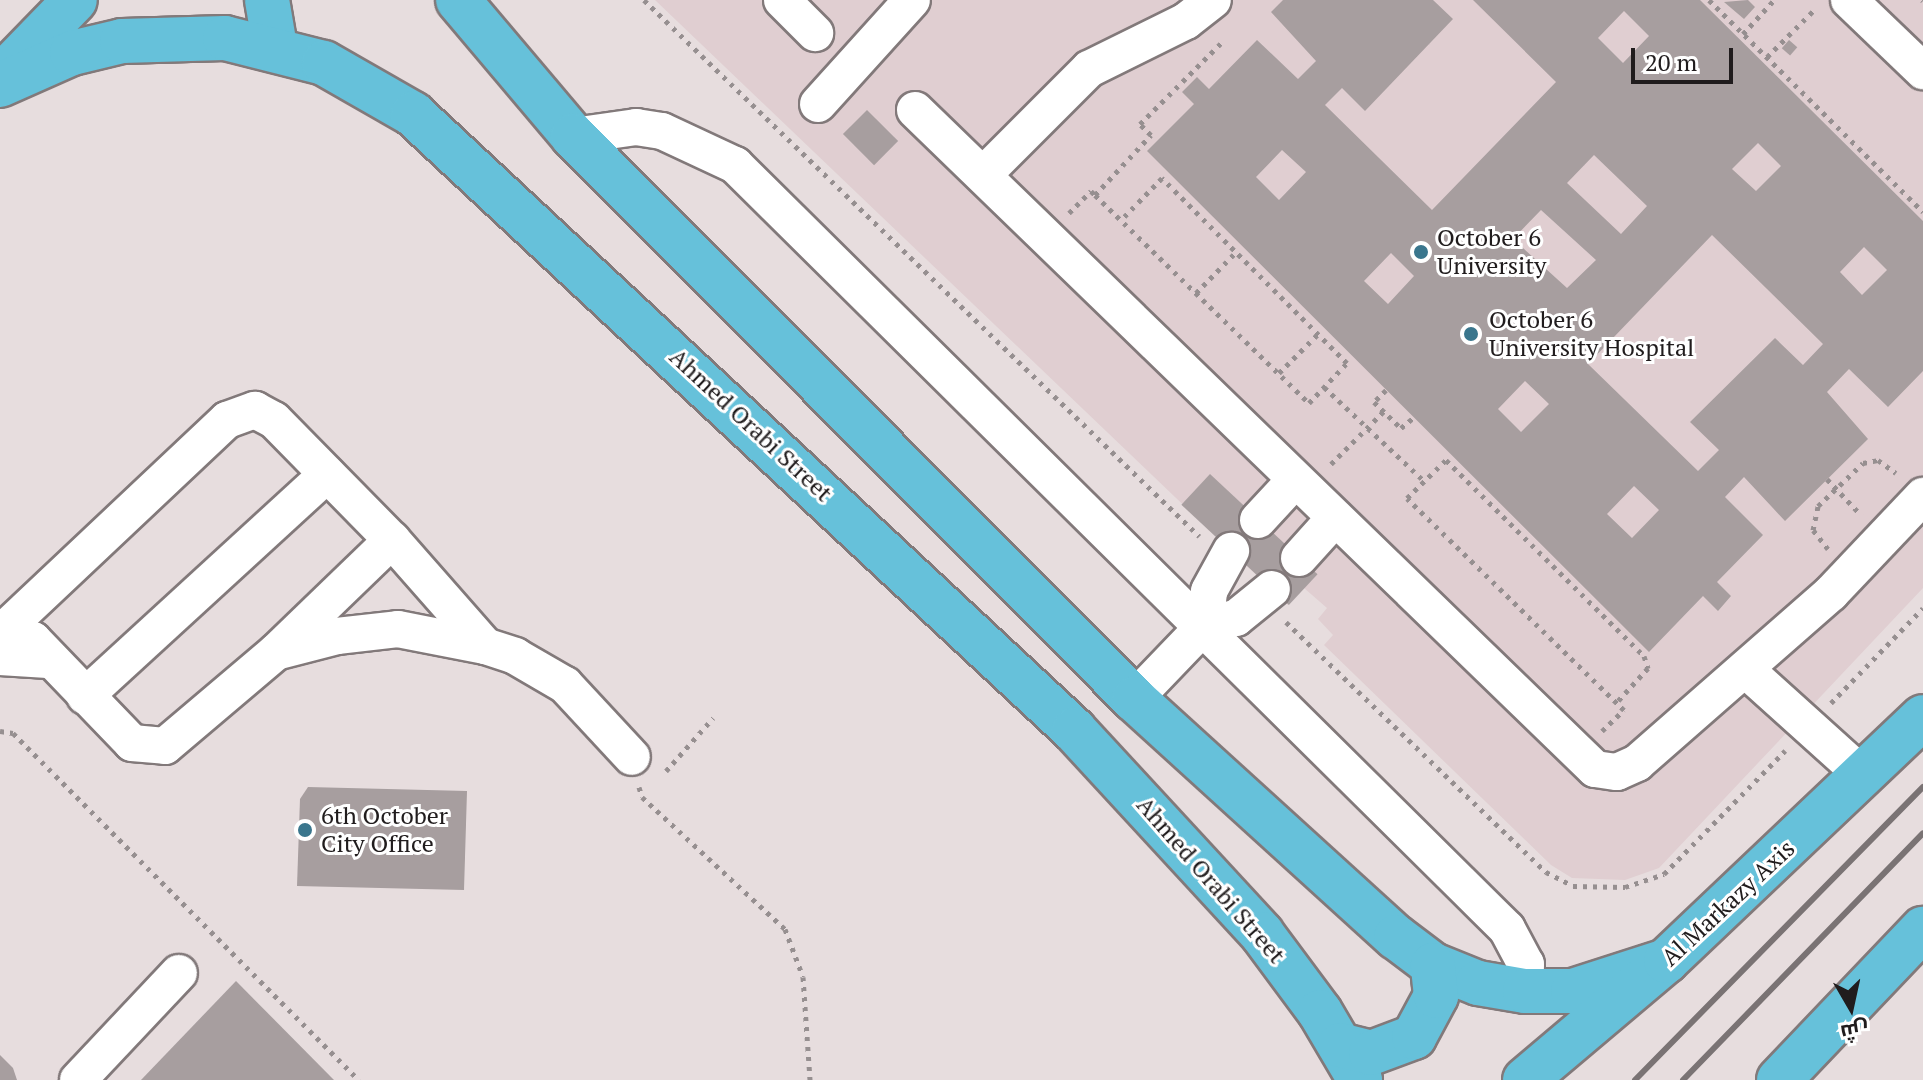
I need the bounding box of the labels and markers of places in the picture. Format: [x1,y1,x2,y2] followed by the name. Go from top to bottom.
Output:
[1437,224,1546,280] place label: October 6 University
[1412,243,1430,261] marker: October 6 University
[1489,306,1694,362] place label: October 6 University Hospital
[1460,323,1482,345] marker: October 6 University Hospital
[321,802,448,858] place label: 6th October City Office
[296,821,314,839] marker: 6th October City Office

